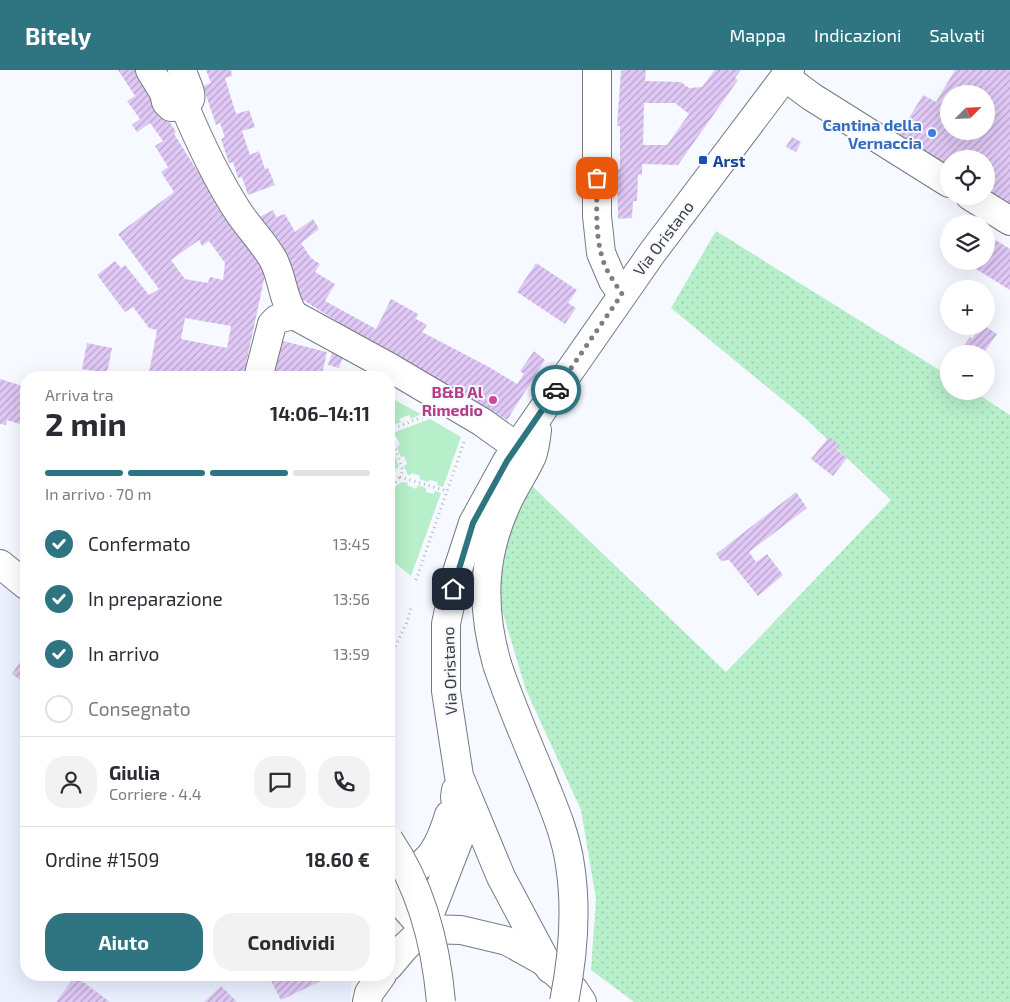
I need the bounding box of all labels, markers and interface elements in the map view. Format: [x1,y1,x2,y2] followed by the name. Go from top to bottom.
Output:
[25,21,91,50] text: Bitely
[730,24,786,46] text: Mappa
[814,24,901,46] text: Indicazioni
[929,24,985,46] text: Salvati
[940,85,995,140] north arrow
[940,85,995,400] map controls
[822,115,922,152] place label: Cantina della Vernaccia
[926,127,938,139] marker: Cantina della Vernaccia
[940,150,995,205] button: locate
[713,151,746,170] place label: Arst
[697,154,709,166] marker: Arst
[576,157,618,199] pin
[583,164,611,192] icon: bag
[629,197,697,279] street label: Via Oristano
[940,215,995,270] button: layers
[940,280,995,335] button: +
[940,345,995,400] button: −
[531,365,581,415] courier
[542,376,570,404] icon: car
[422,382,484,419] place label: B&B Al Rimedio
[45,385,114,404] text: Arriva tra
[487,394,499,406] marker: B&B Al Rimedio
[270,402,370,425] text: 14:06–14:11
[45,404,127,442] text: 2 min
[45,484,151,503] text: In arrivo · 70 m
[45,530,73,558] icon: check
[88,532,191,555] text: Confermato
[333,534,370,553] text: 13:45
[432,568,474,610] pin
[439,575,467,603] icon: home
[45,585,73,613] icon: check
[88,587,223,610] text: In preparazione
[333,589,370,608] text: 13:56
[438,626,460,716] street label: Via Oristano
[45,640,73,668] icon: check
[88,642,159,665] text: In arrivo
[333,644,370,663] text: 13:59
[88,697,191,720] text: Consegnato
[45,756,97,808] button: person
[254,756,306,808] button: chat
[318,756,370,808] button: phone
[109,761,160,784] text: Giulia
[109,784,202,803] text: Corriere · 4.4
[45,848,159,871] text: Ordine #1509
[306,848,370,871] text: 18.60 €
[45,913,203,971] button: Aiuto
[213,913,370,971] button: Condividi

